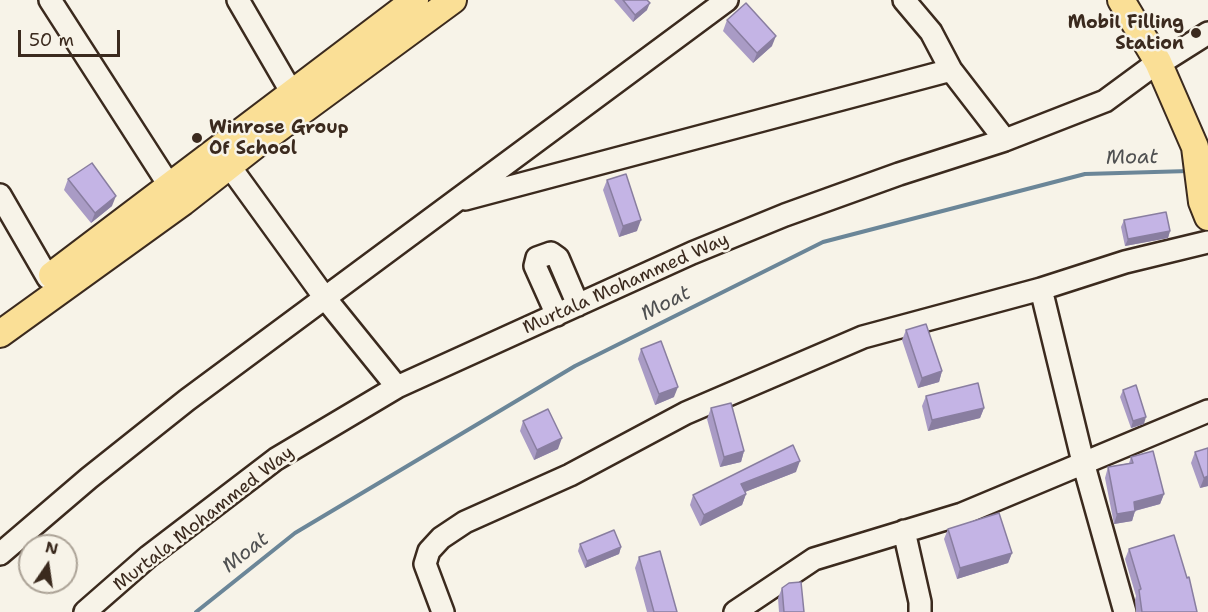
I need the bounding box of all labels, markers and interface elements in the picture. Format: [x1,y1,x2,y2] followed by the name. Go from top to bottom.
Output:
[1068,12,1184,54] place label: Mobil Filling Station
[21,18,123,56] scale bar
[1189,26,1203,40] marker: Mobil Filling Station
[29,28,74,52] text: 50 m
[209,117,349,160] place label: Winrose Group Of School
[190,131,204,145] marker: Winrose Group Of School
[1106,146,1158,170] water label: Moat
[520,229,732,339] street label: Murtala Mohammed Way
[637,281,695,327] water label: Moat
[109,442,299,596] street label: Murtala Mohammed Way
[218,527,274,579] water label: Moat
[18,534,78,594] north arrow
[43,536,60,560] text: N

